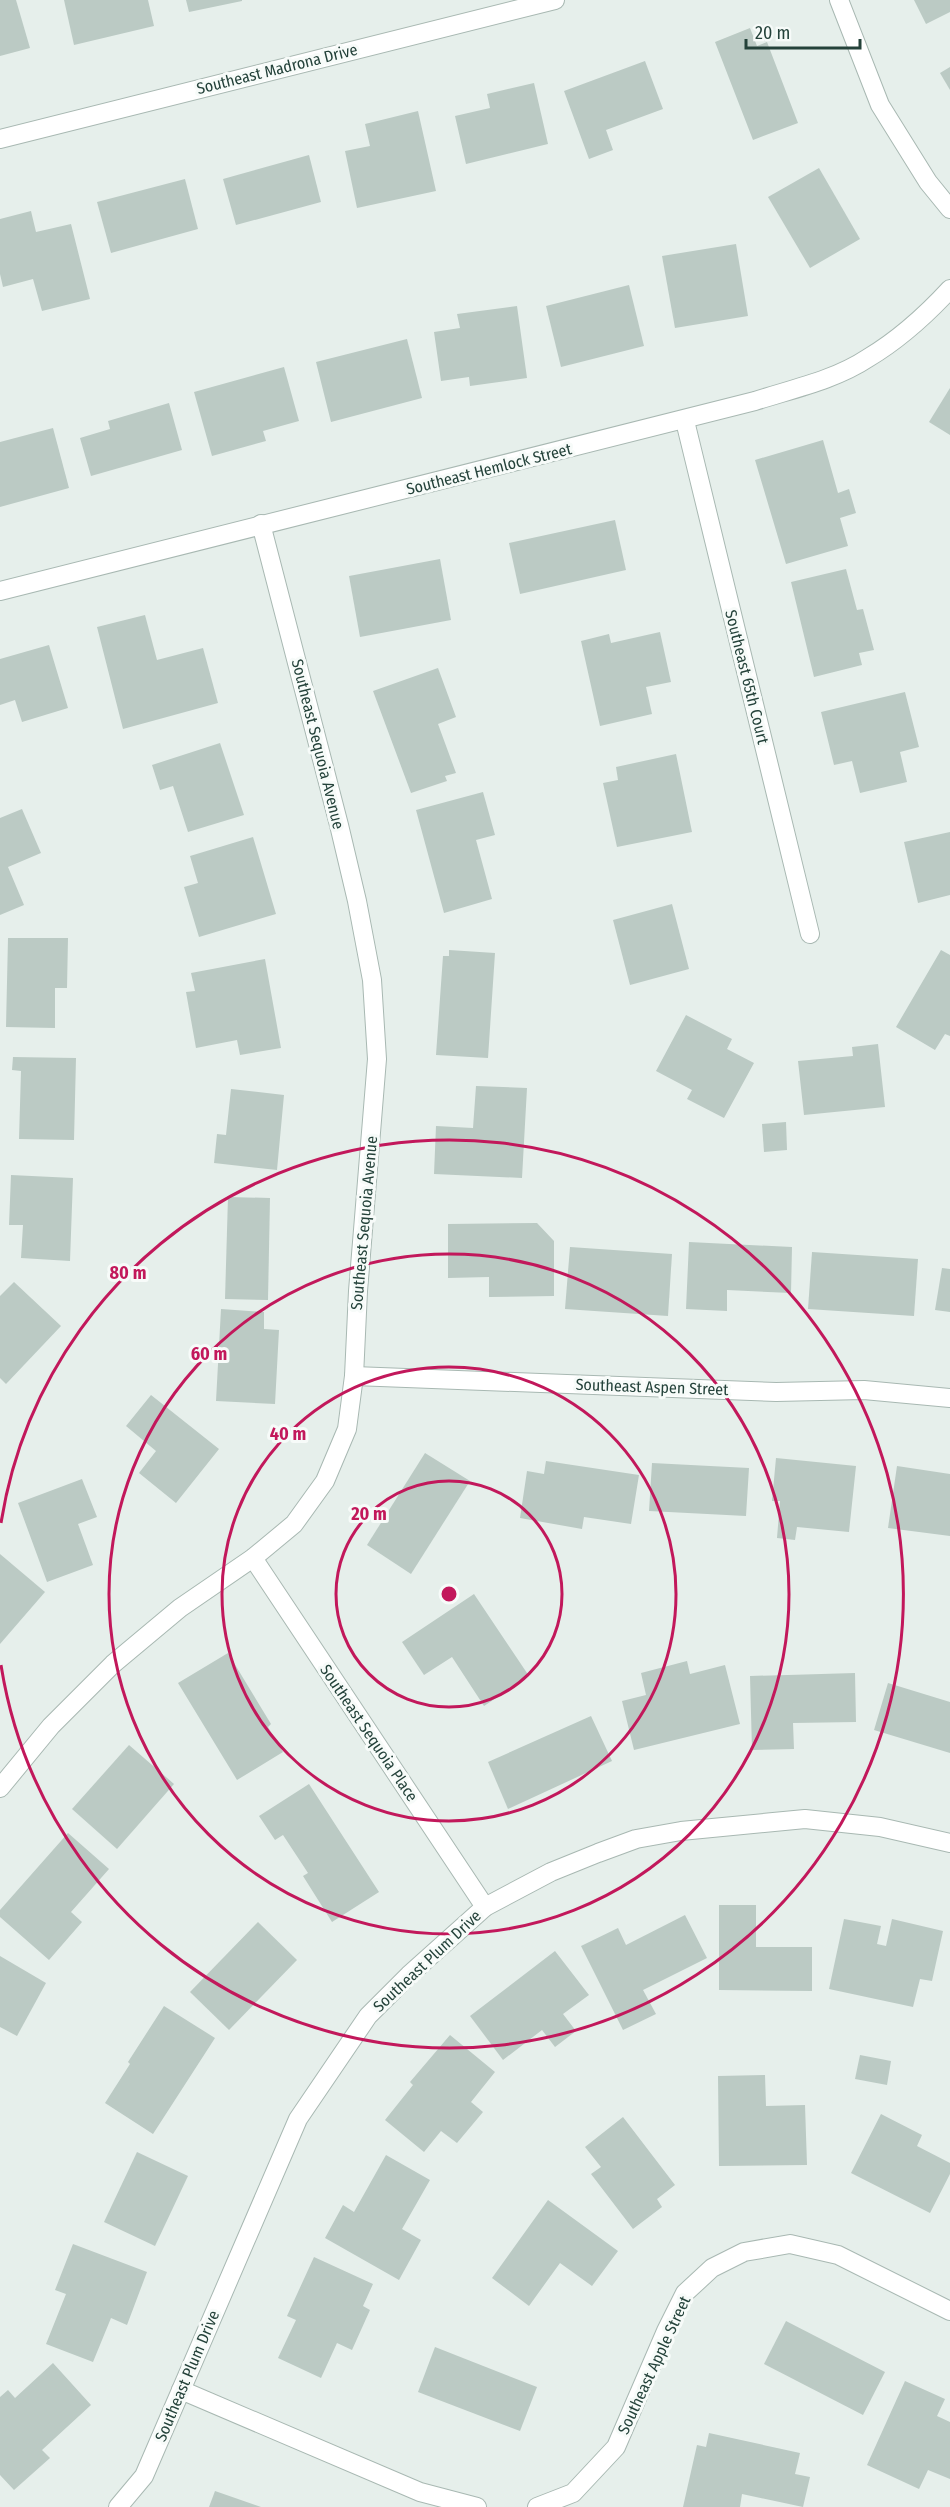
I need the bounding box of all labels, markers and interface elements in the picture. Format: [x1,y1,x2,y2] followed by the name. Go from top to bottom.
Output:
[746,12,860,50] scale bar
[755,22,790,44] text: 20 m
[195,40,359,98] street label: Southeast Madrona Drive
[404,439,574,499] street label: Southeast Hemlock Street
[721,608,773,747] street label: Southeast 65th Court
[288,657,348,831] street label: Southeast Sequoia Avenue
[347,1135,381,1311] street label: Southeast Sequoia Avenue
[110,1262,146,1284] text: 80 m
[191,1343,227,1365] text: 60 m
[575,1375,729,1399] street label: Southeast Aspen Street
[270,1423,306,1445] text: 40 m
[350,1503,387,1525] text: 20 m
[439,1584,459,1604] centre of rings
[316,1661,422,1805] street label: Southeast Sequoia Place
[369,1906,485,2016] street label: Southeast Plum Drive
[614,2292,695,2437] street label: Southeast Apple Street
[151,2308,223,2444] street label: Southeast Plum Drive

